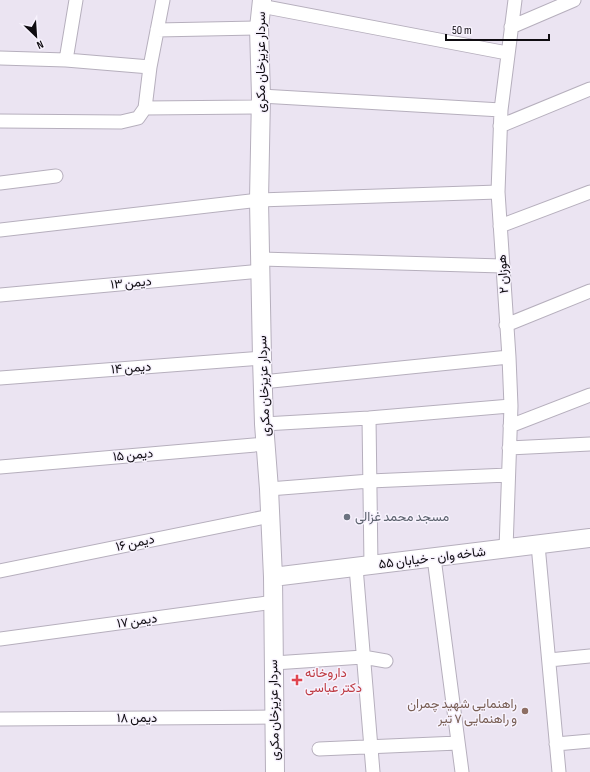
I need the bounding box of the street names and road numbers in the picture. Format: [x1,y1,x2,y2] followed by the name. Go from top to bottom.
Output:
[253,11,269,113] street label: سردار عزیزخان مکری
[494,254,512,294] street label: هوزان ۲
[110,273,152,293] street label: دیمن ۱۳
[254,335,274,437] street label: سردار عزیزخان مکری
[110,359,152,377] street label: دیمن ۱۴
[112,445,154,465] street label: دیمن ۱۵
[114,531,156,555] street label: دیمن ۱۶
[377,543,487,573] street label: شاخه وان - خیابان ۵۵
[116,610,158,632] street label: دیمن ۱۷
[265,659,283,761] street label: سردار عزیزخان مکری
[117,710,157,726] street label: دیمن ۱۸

